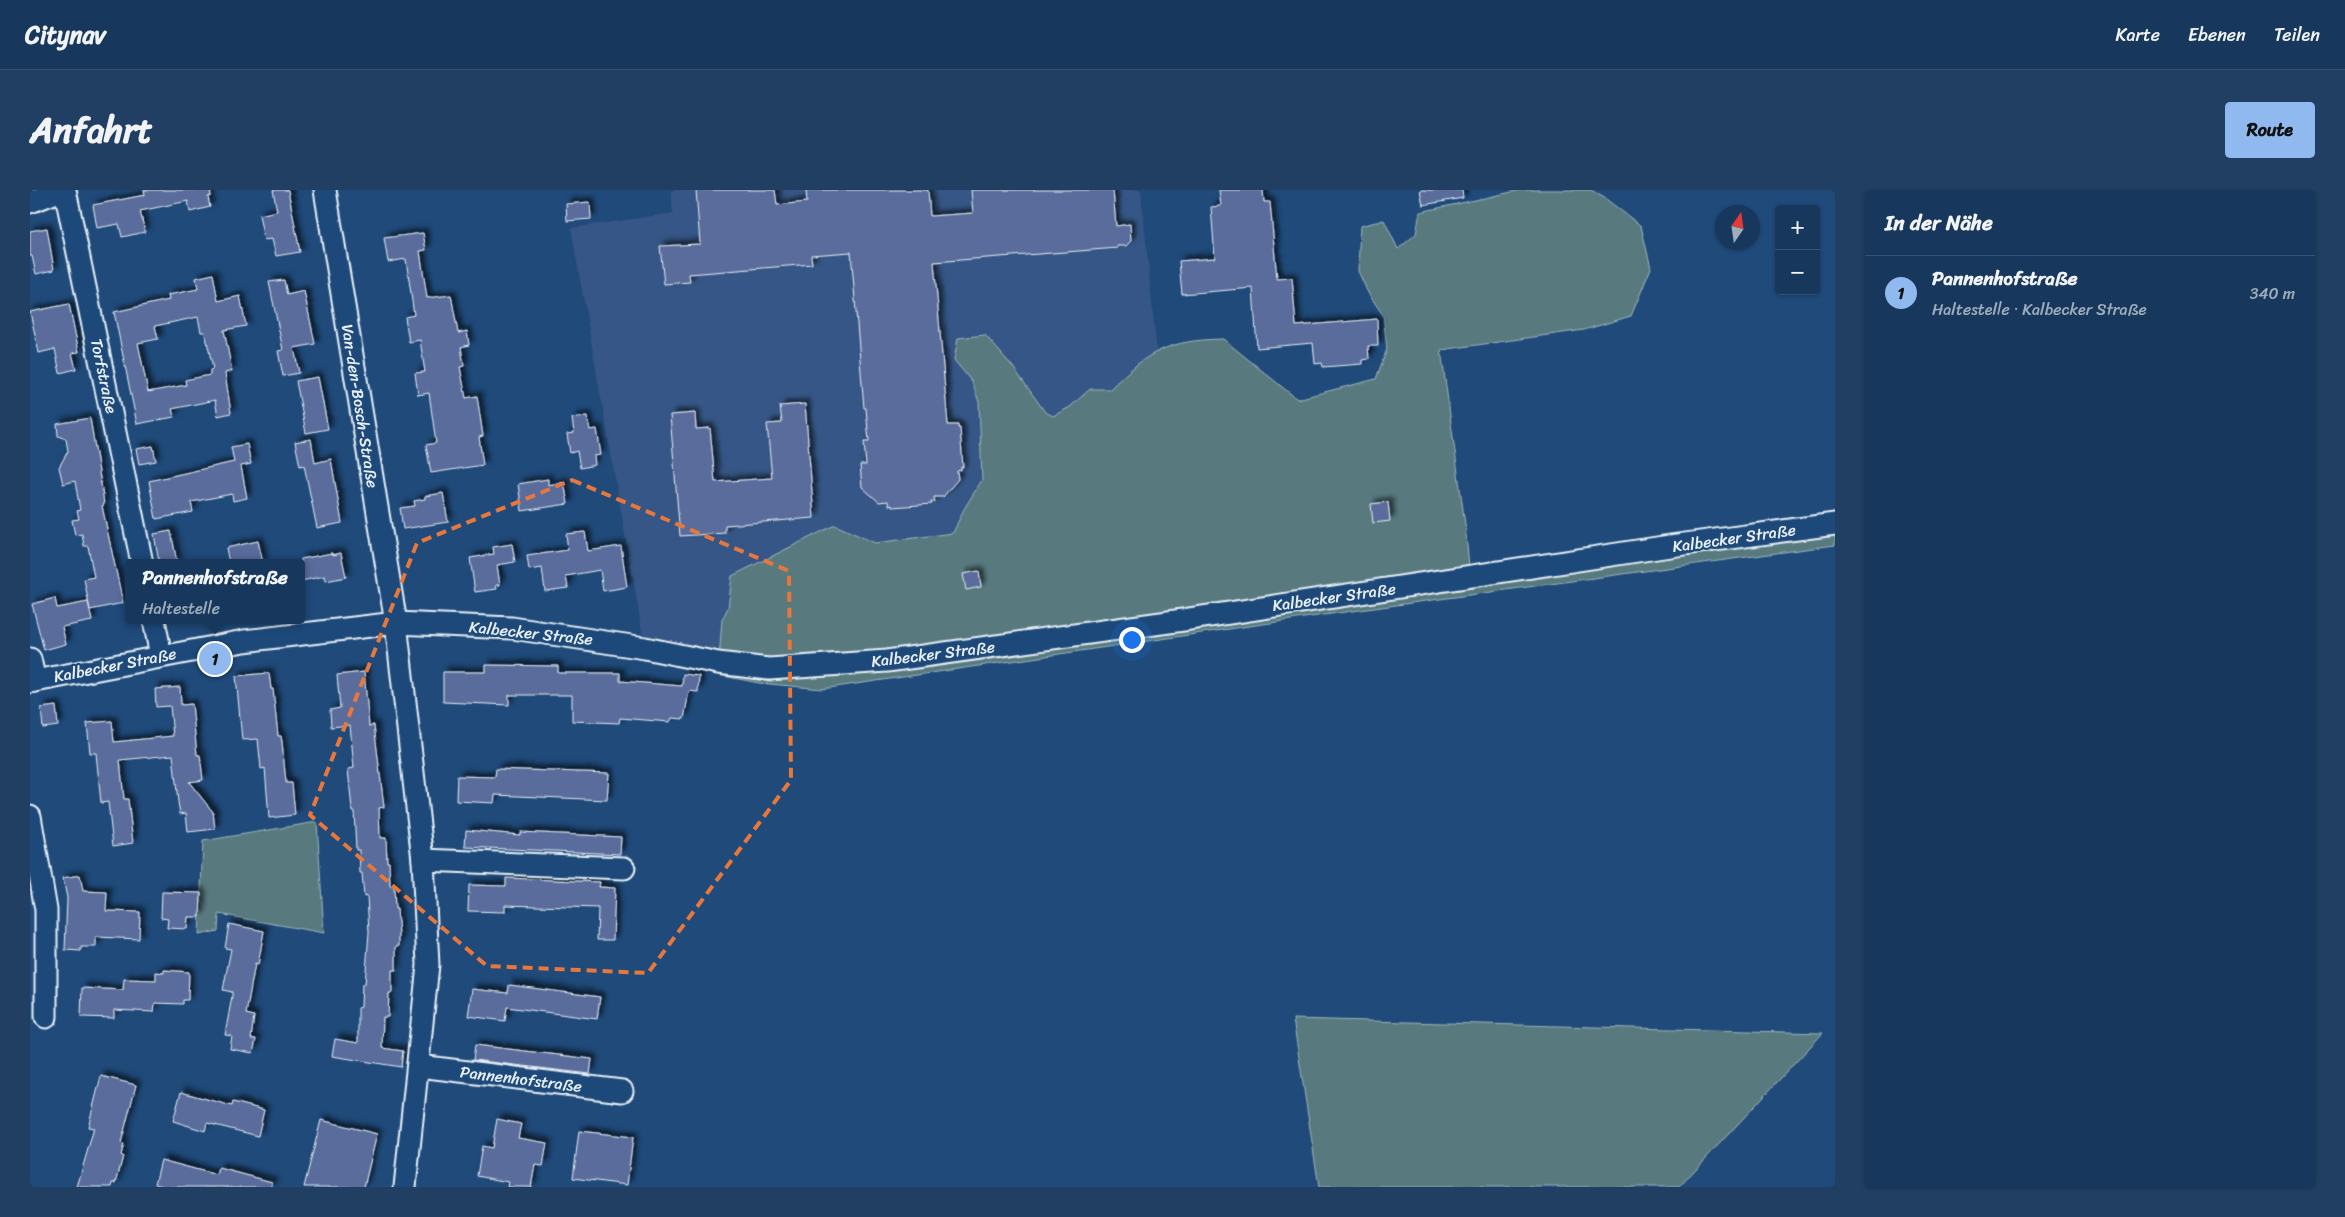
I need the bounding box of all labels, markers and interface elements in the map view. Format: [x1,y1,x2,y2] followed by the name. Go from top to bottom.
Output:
[25,14,106,56] text: Citynav
[2116,19,2160,51] text: Karte
[2188,19,2246,51] text: Ebenen
[2274,19,2320,51] text: Teilen
[30,99,153,161] text: Anfahrt
[2225,102,2315,158] button: Route
[1885,204,1993,242] text: In der Nähe
[1715,205,1760,250] north arrow
[1775,205,1820,295] map controls
[1775,205,1820,250] button: +
[1775,250,1820,295] button: −
[1932,262,2078,295] text: Pannenhofstraße
[1898,279,1904,308] text: 1
[2250,279,2295,308] text: 340 m
[1932,295,2147,324] text: Haltestelle · Kalbecker Straße
[333,322,387,490] street label: Van-den-Bosch-Straße
[82,336,126,416] street label: Torfstraße
[1670,515,1798,561] street label: Kalbecker Straße
[125,559,305,624] popup
[142,561,288,594] text: Pannenhofstraße
[1270,574,1398,620] street label: Kalbecker Straße
[142,594,220,623] text: Haltestelle
[468,612,594,654] street label: Kalbecker Straße
[1119,627,1145,653] your location
[870,632,996,676] street label: Kalbecker Straße
[51,639,179,691] street label: Kalbecker Straße
[199,640,231,678] pin: 1
[458,1057,584,1101] street label: Pannenhofstraße

